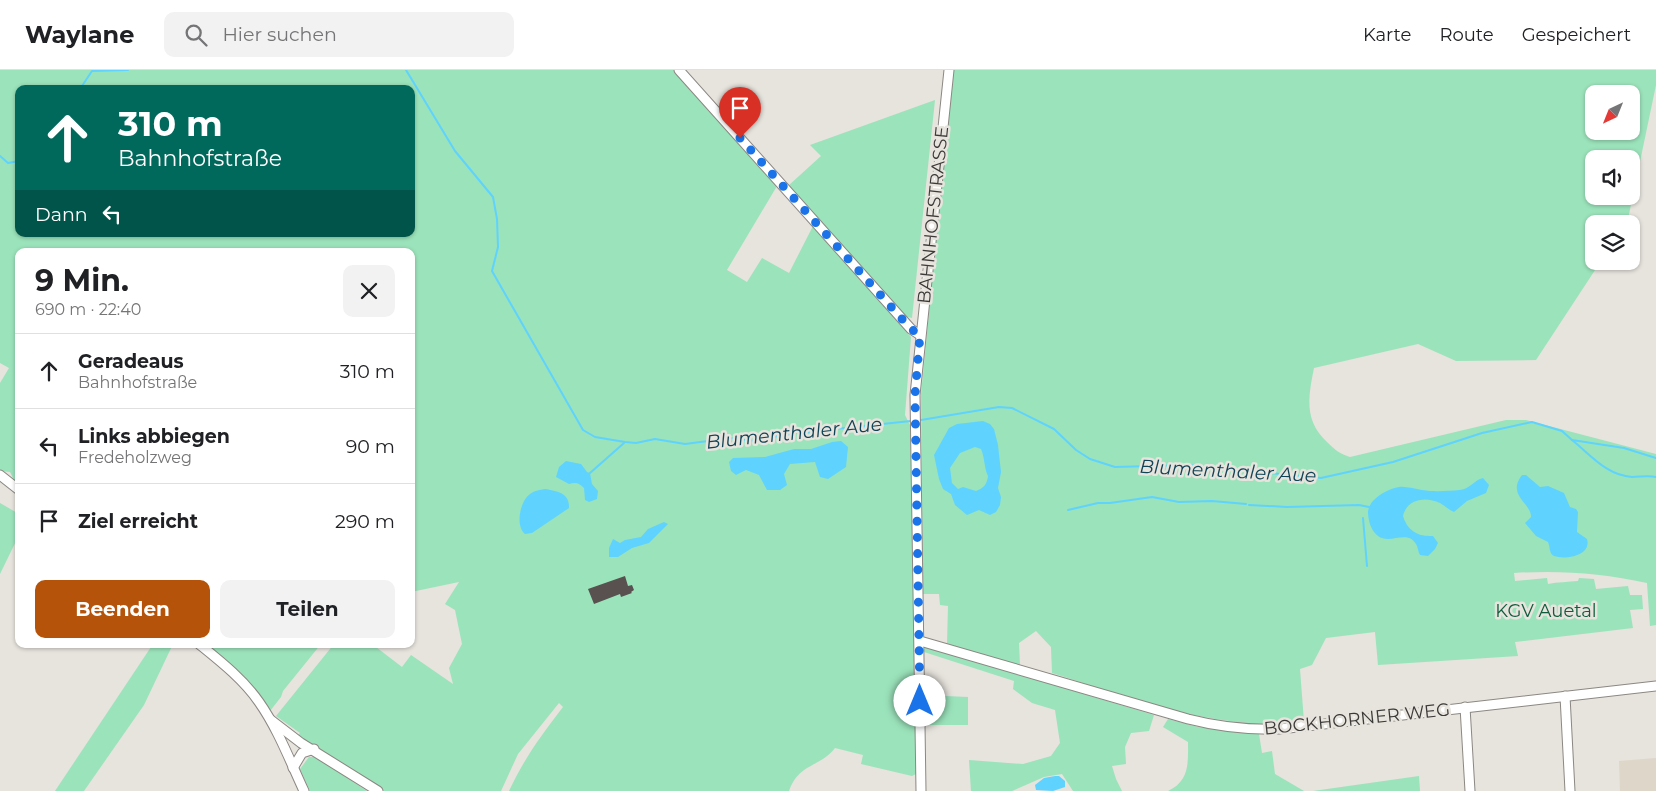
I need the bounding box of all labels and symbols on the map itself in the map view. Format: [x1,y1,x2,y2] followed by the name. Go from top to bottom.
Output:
[1585,85,1640,140] north arrow
[719,87,761,138] pin
[913,125,953,305] street label: BAHNHOFSTRASSE
[705,412,883,454] water label: Blumenthaler Aue
[1139,455,1317,487] water label: Blumenthaler Aue
[1495,600,1597,622] park label: KGV Auetal
[893,674,945,726] position arrow
[1263,698,1451,740] street label: BOCKHORNER WEG

